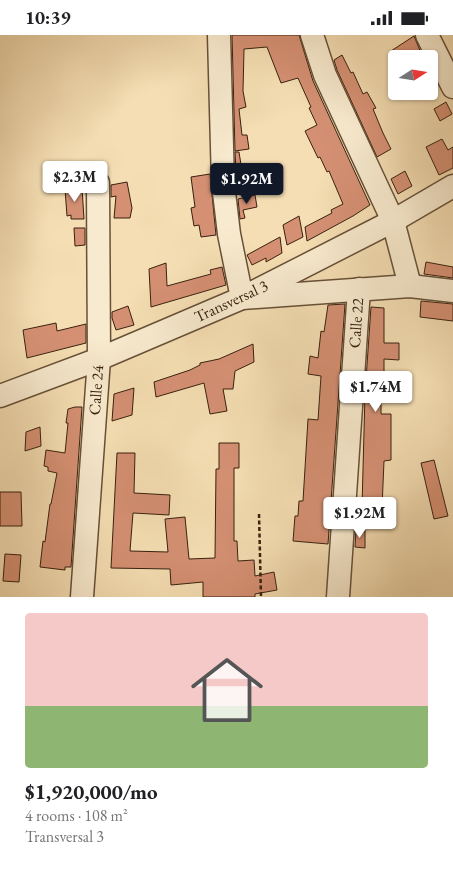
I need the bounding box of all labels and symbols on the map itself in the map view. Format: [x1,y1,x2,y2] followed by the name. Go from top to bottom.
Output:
[388,50,438,100] north arrow
[40,161,110,203] pin: $2.3M
[206,163,288,205] pin: $1.92M
[191,275,271,327] street label: Transversal 3
[344,297,368,349] street label: Calle 22
[84,364,108,416] street label: Calle 24
[335,371,417,413] pin: $1.74M
[319,497,401,539] pin: $1.92M

